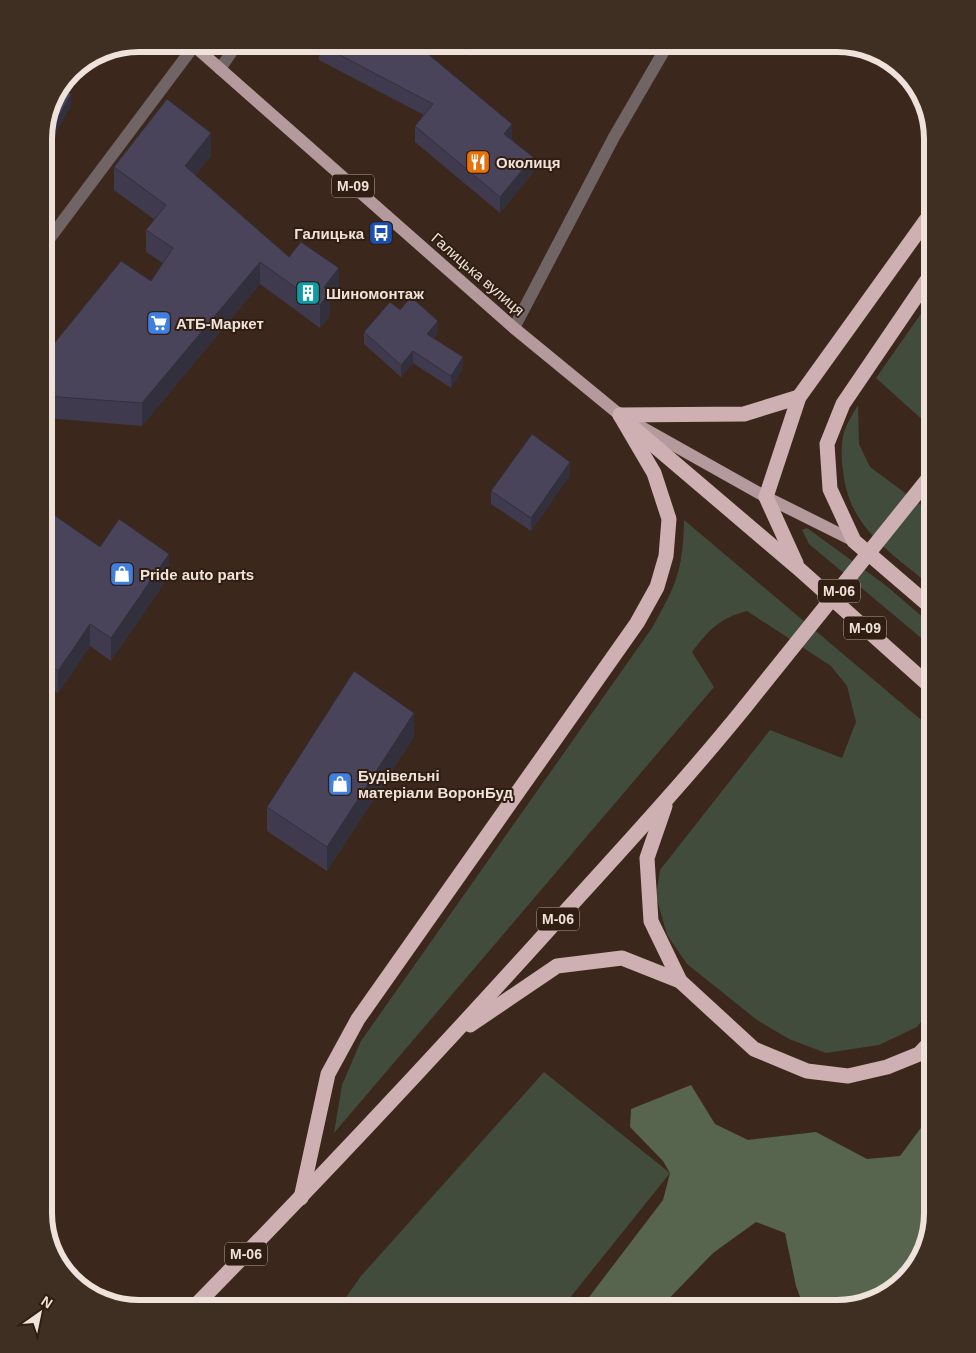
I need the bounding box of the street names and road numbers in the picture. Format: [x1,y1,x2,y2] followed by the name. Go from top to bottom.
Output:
[332,175,374,198] road number: М-09
[428,229,528,319] street label: Галицька вулиця
[818,580,860,602] road number: М-06
[844,616,886,640] road number: М-09
[537,908,579,931] road number: М-06
[225,1242,267,1266] road number: М-06

